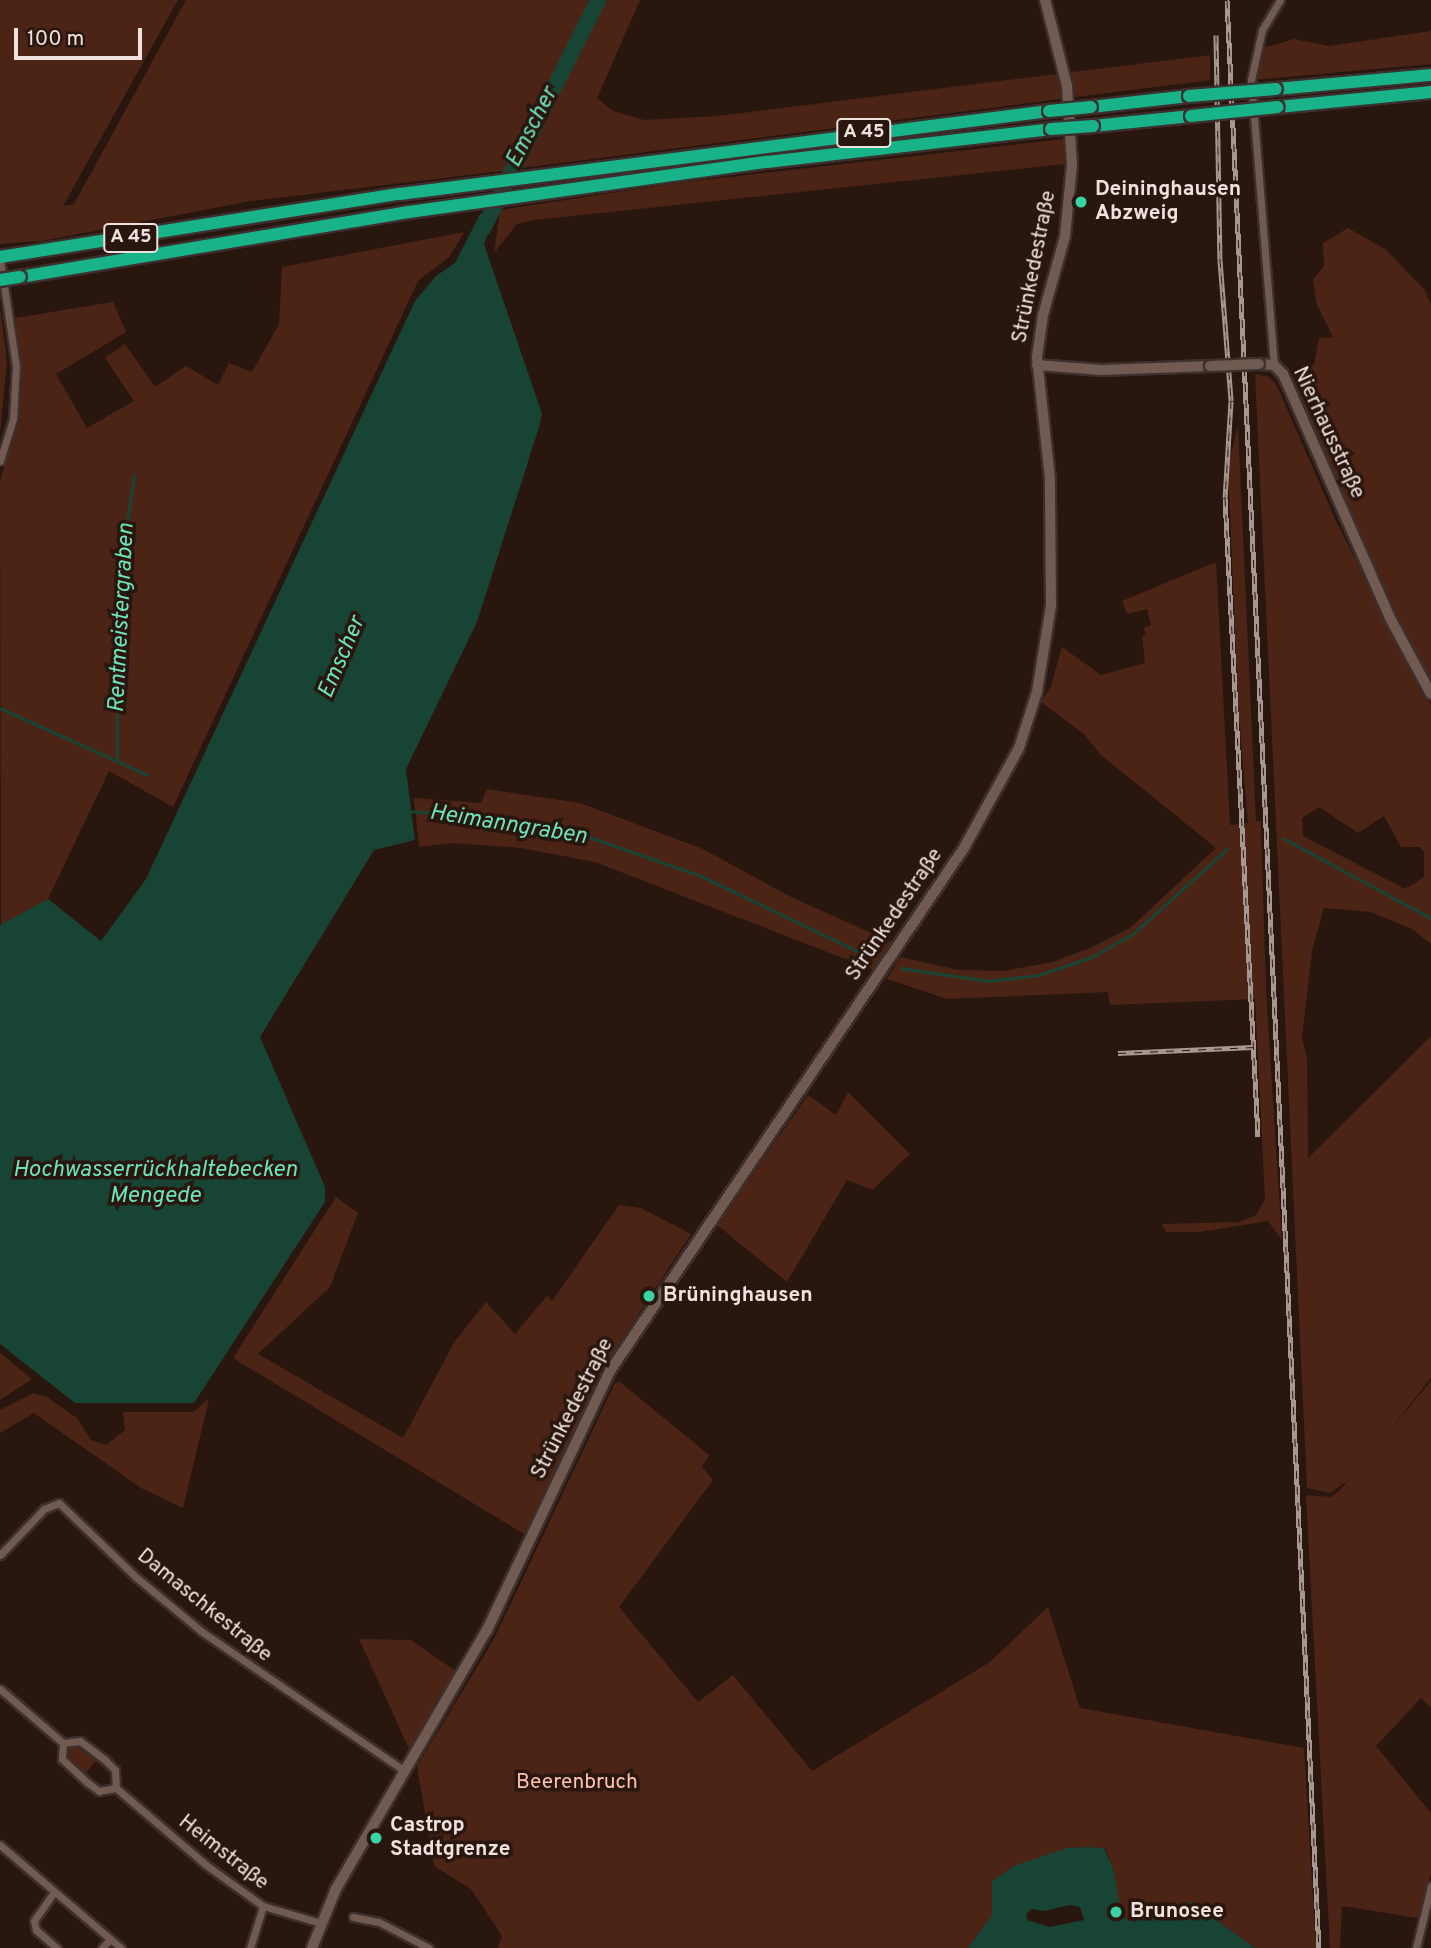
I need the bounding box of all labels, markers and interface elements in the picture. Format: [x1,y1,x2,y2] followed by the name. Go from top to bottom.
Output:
[18,14,145,58] scale bar
[27,26,84,53] text: 100 m
[501,83,565,173] water label: Emscher
[834,118,894,148] road number: A 45
[1095,177,1241,227] place label: Deininghausen Abzweig
[1008,189,1062,345] street label: Strünkedestraße
[1073,194,1089,210] marker: Deininghausen Abzweig
[101,222,161,254] road number: A 45
[1286,363,1370,503] street label: Nierhausstraße
[104,522,142,714] water label: Rentmeistergraben
[313,613,373,703] water label: Emscher
[427,800,589,852] water label: Heimanngraben
[841,844,949,986] street label: Strünkedestraße
[13,1157,297,1211] water label: Hochwasserrückhaltebecken Mengede
[663,1283,813,1309] place label: Brüninghausen
[641,1288,657,1304] marker: Brüninghausen
[527,1334,619,1484] street label: Strünkedestraße
[131,1544,277,1668] street label: Damaschkestraße
[516,1770,638,1796] park label: Beerenbruch
[173,1810,273,1896] street label: Heimstraße
[390,1813,510,1863] place label: Castrop Stadtgrenze
[368,1830,384,1846] marker: Castrop Stadtgrenze
[1130,1899,1224,1925] place label: Brunosee
[1108,1904,1124,1920] marker: Brunosee

